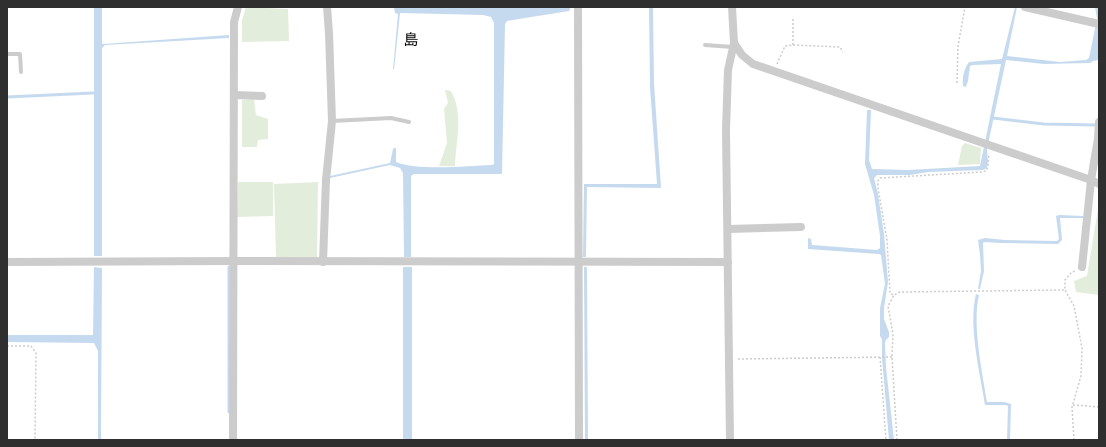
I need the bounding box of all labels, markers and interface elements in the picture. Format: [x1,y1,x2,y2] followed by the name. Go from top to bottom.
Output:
[403,29,419,50] district label: 島

